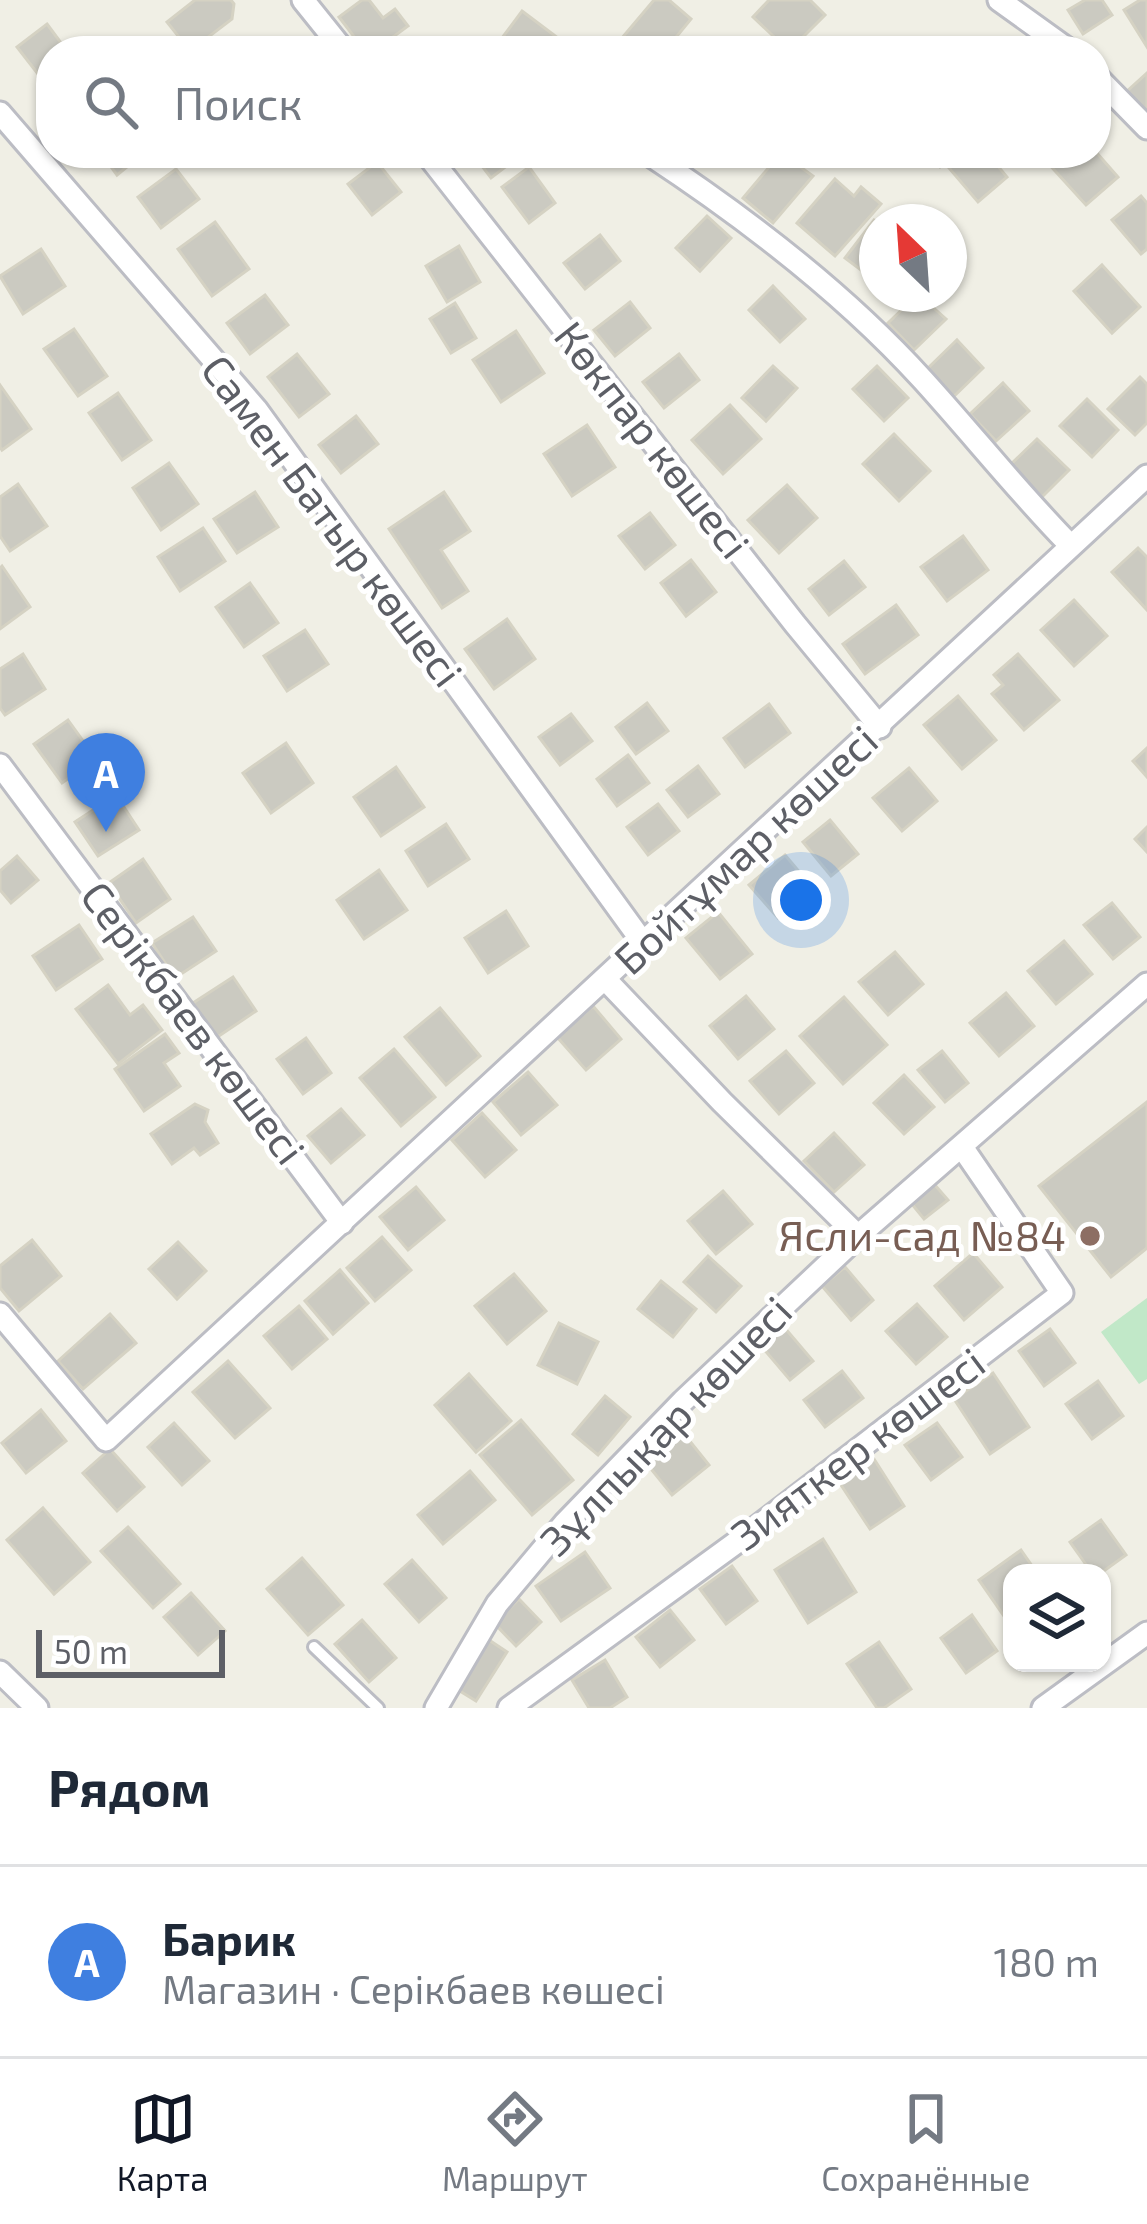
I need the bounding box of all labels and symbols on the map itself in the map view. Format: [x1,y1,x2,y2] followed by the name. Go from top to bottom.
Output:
[859,204,967,312] north arrow
[546,311,761,567] street label: Көкпар көшесі
[193,344,474,695] street label: Самен Батыр көшесі
[603,714,886,983] street label: Бойтұмар көшесі
[67,733,145,832] pin: A
[771,870,831,930] your location
[72,871,317,1173] street label: Серікбаев көшесі
[778,1209,1066,1259] place label: Ясли-сад №84
[1077,1223,1103,1249] marker: Ясли-сад №84
[529,1285,801,1564] street label: Зұлпықар көшесі
[720,1336,993,1559] street label: Зияткер көшесі
[36,1624,225,1677] scale bar

